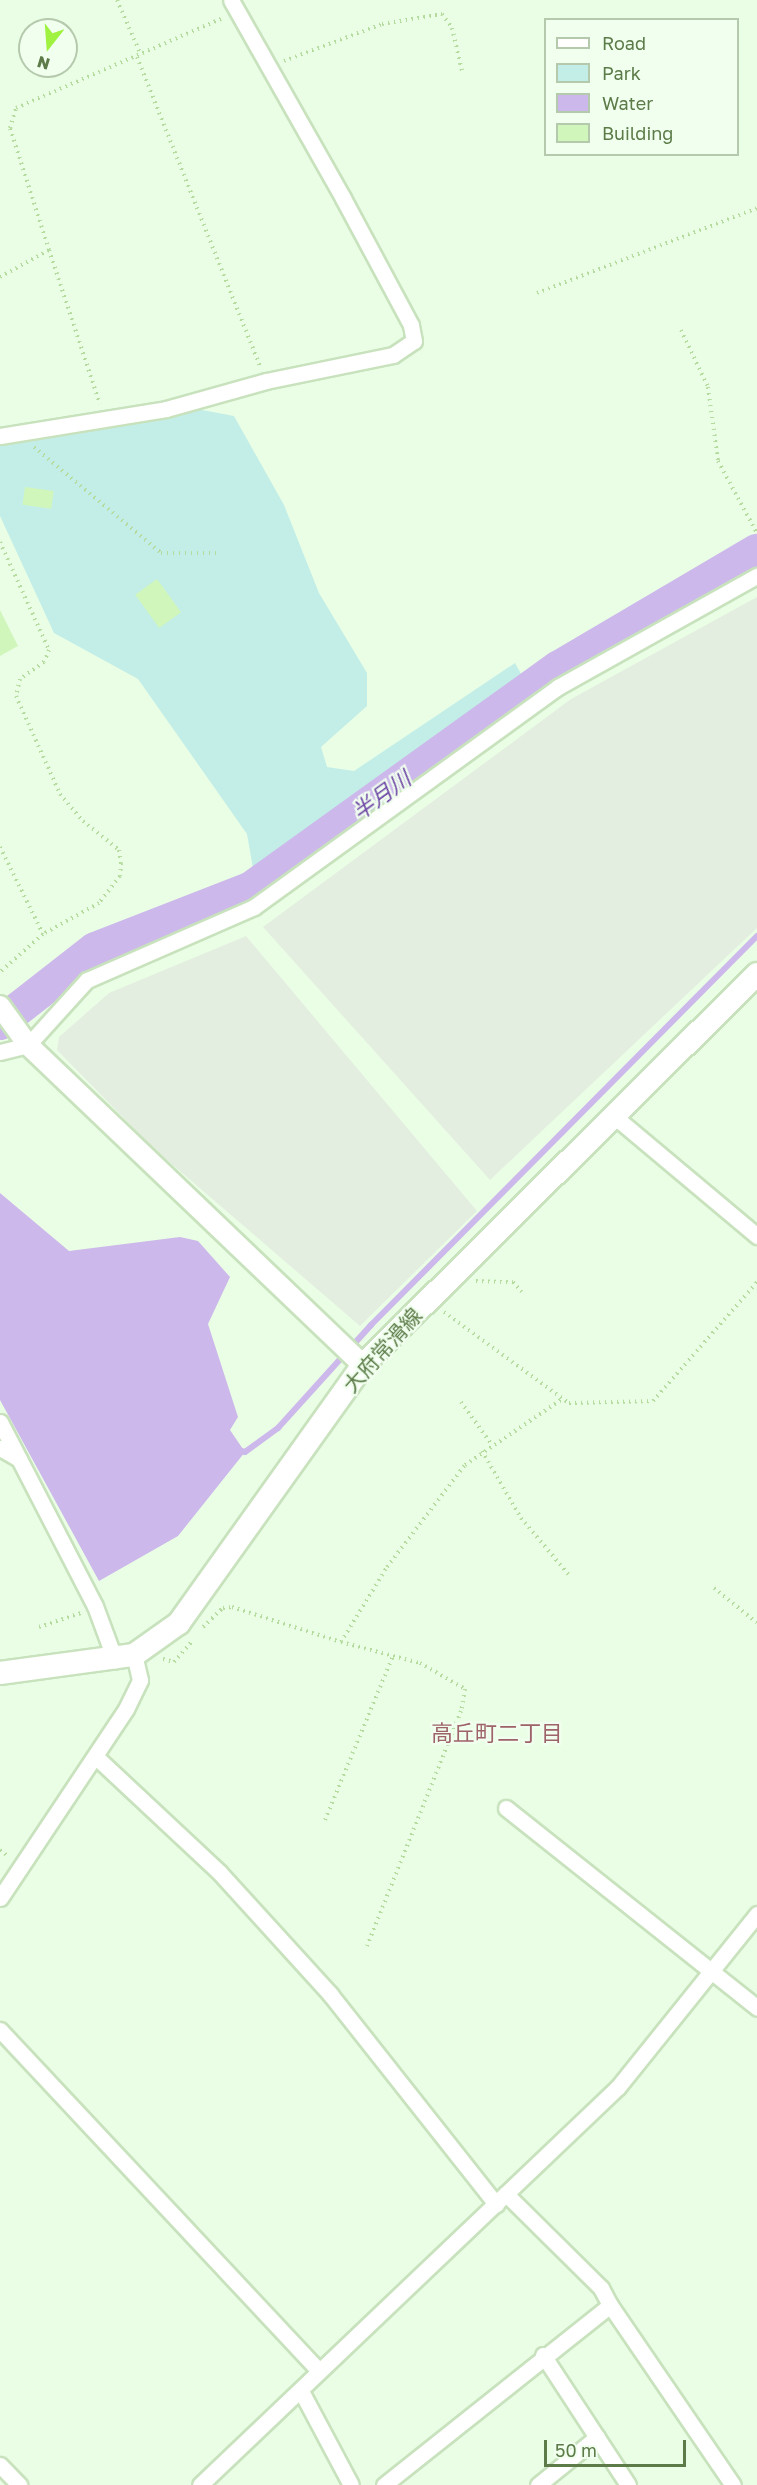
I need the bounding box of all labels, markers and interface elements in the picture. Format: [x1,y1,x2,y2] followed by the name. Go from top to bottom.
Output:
[18,18,78,78] north arrow
[544,18,739,156] legend
[602,32,646,54] text: Road
[35,52,52,75] text: N
[602,62,641,84] text: Park
[602,92,653,114] text: Water
[602,122,673,144] text: Building
[347,765,415,825] water label: 半月川
[338,1303,426,1397] street label: 大府常滑線
[431,1720,563,1746] district label: 高丘町二丁目
[547,2428,690,2466] scale bar
[555,2439,597,2461] text: 50 m

